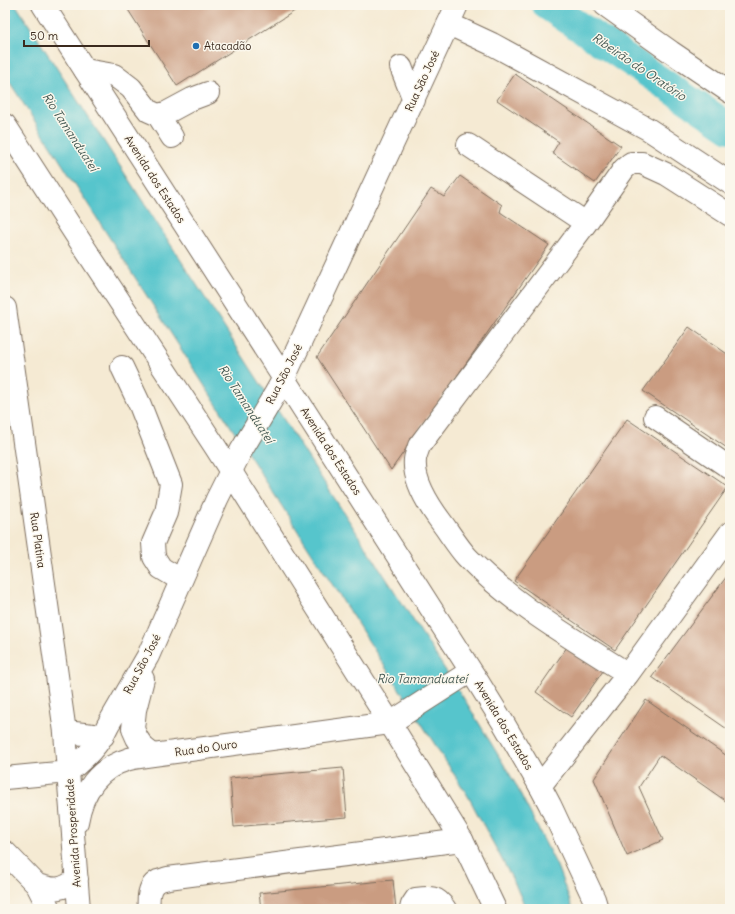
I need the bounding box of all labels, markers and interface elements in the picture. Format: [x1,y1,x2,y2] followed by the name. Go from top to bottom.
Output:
[24,22,149,48] scale bar
[30,28,59,43] text: 50 m
[590,30,690,104] water label: Ribeirão do Oratório
[204,39,252,53] place label: Atacadão
[191,41,201,51] marker: Atacadão
[402,48,442,114] street label: Rua São José
[39,90,103,176] water label: Rio Tamanduateí
[121,132,189,226] street label: Avenida dos Estados
[263,341,305,407] street label: Rua São José
[215,362,279,448] water label: Rio Tamanduateí
[297,404,365,498] street label: Avenida dos Estados
[27,511,49,569] street label: Rua Platina
[120,632,164,696] street label: Rua São José
[377,671,470,686] water label: Rio Tamanduateí
[472,678,536,772] street label: Avenida dos Estados
[174,737,238,759] street label: Rua do Ouro
[62,778,84,888] street label: Avenida Prosperidade

